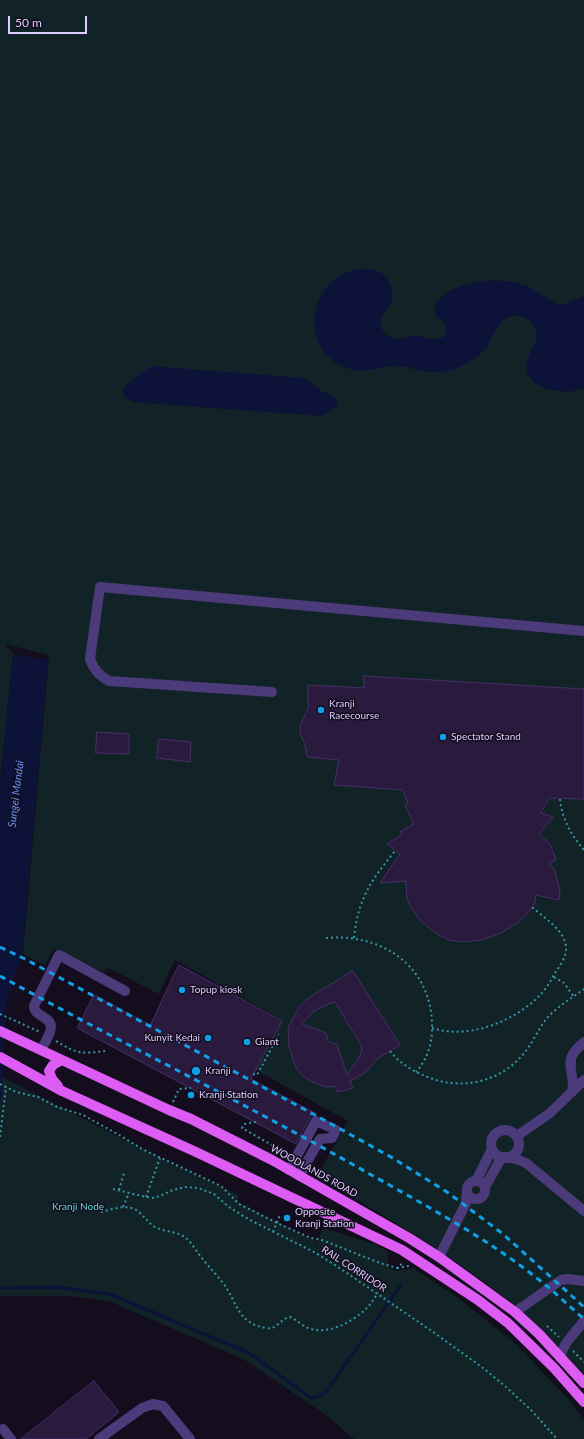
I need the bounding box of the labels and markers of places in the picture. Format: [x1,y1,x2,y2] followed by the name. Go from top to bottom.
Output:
[329,698,379,722] place label: Kranji Racecourse
[316,705,326,715] marker: Kranji Racecourse
[451,731,521,743] place label: Spectator Stand
[438,732,448,742] marker: Spectator Stand
[190,984,242,996] place label: Topup kiosk
[177,985,187,995] marker: Topup kiosk
[144,1032,200,1044] place label: Kunyit Kedai
[203,1033,213,1043] marker: Kunyit Kedai
[255,1036,279,1048] place label: Giant
[242,1037,252,1047] marker: Giant
[190,1065,202,1077] marker: Kranji
[205,1065,231,1077] place label: Kranji
[199,1089,258,1101] place label: Kranji Station
[186,1090,196,1100] marker: Kranji Station
[295,1206,354,1230] place label: Opposite Kranji Station
[282,1213,292,1223] marker: Opposite Kranji Station

